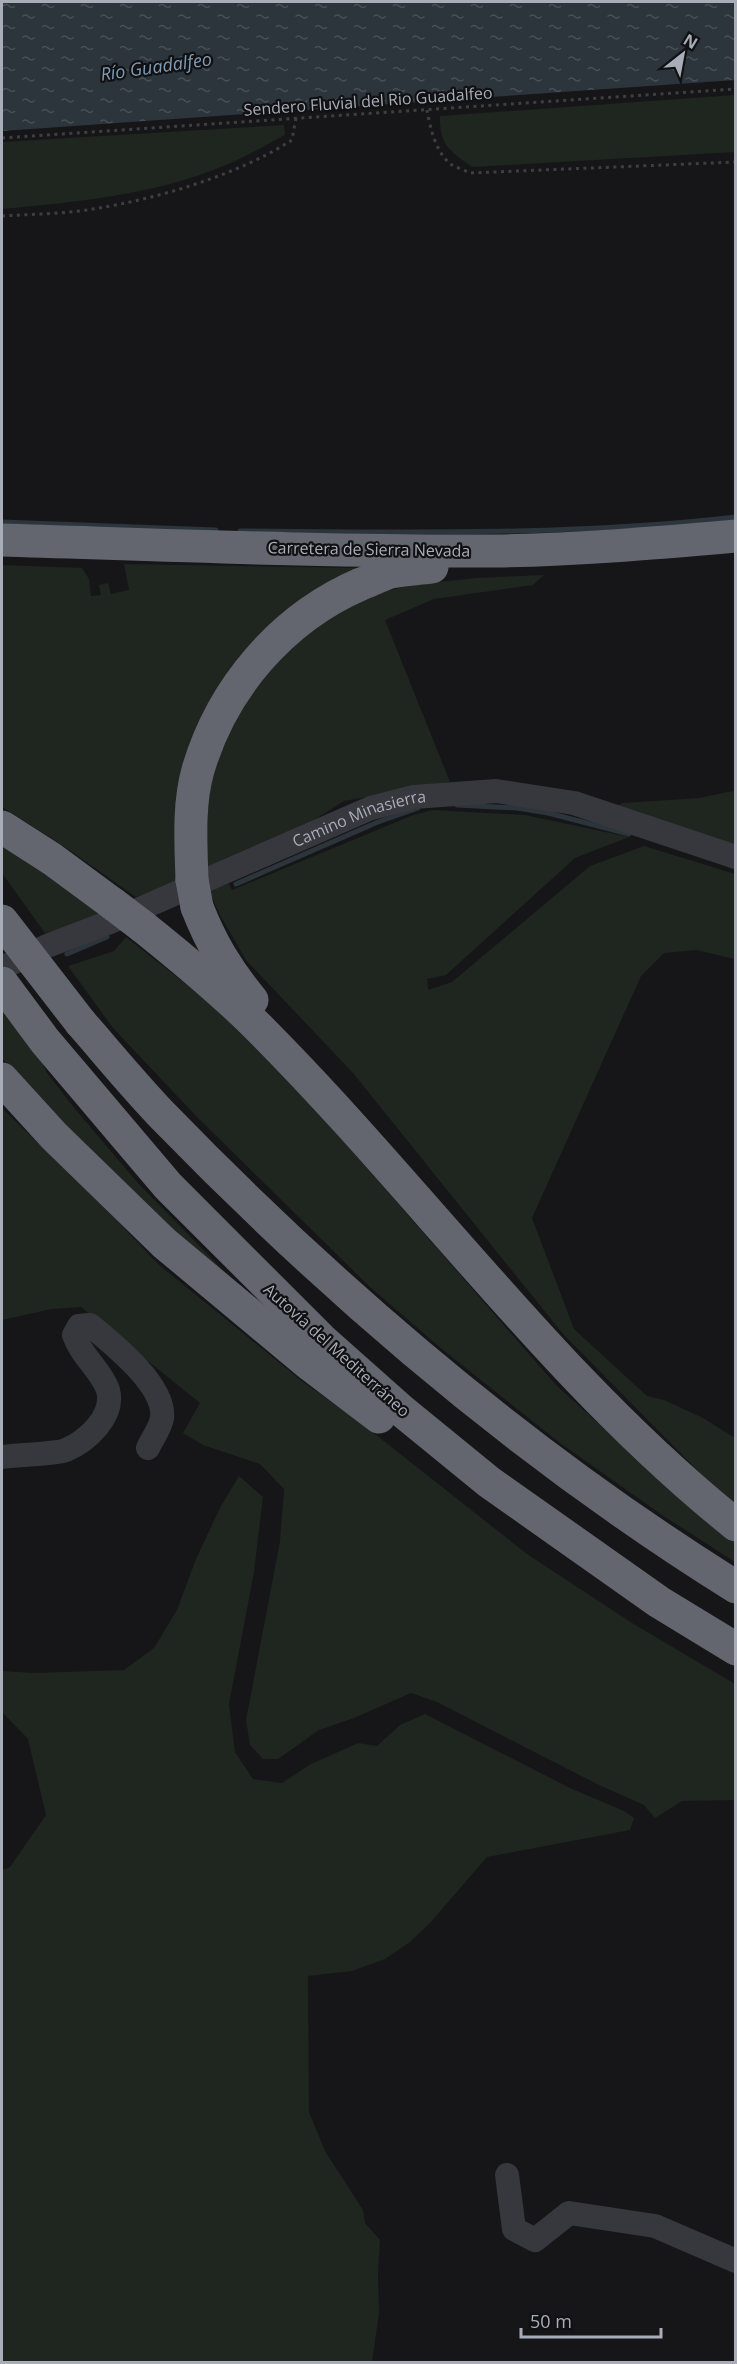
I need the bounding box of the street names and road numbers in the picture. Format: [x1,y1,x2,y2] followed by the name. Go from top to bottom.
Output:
[243,81,493,121] street label: Sendero Fluvial del Rio Guadalfeo
[267,536,471,562] street label: Carretera de Sierra Nevada
[289,785,427,852] street label: Camino Minasierra
[259,1278,415,1422] street label: Autovía del Mediterráneo

